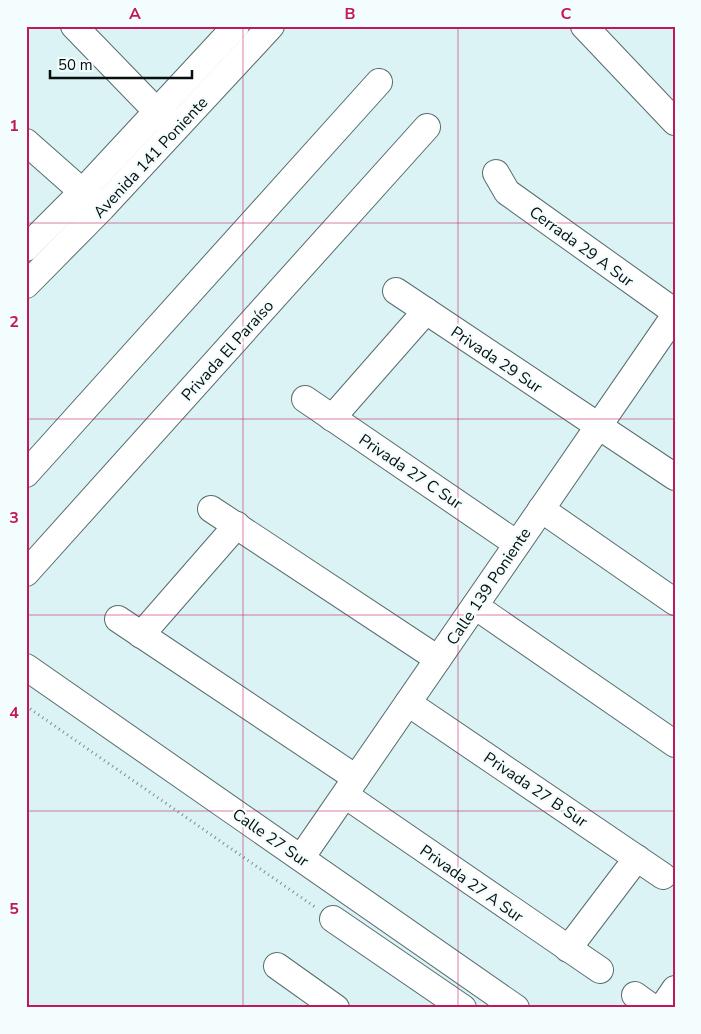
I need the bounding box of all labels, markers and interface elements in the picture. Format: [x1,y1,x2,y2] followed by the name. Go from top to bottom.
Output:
[129,3,141,25] text: A
[344,3,356,25] text: B
[561,3,572,25] text: C
[50,48,192,80] scale bar
[58,55,93,75] text: 50 m
[89,92,213,223] street label: Avenida 141 Poniente
[9,115,19,137] text: 1
[525,201,638,292] street label: Cerrada 29 A Sur
[176,295,279,406] street label: Privada El Paraíso
[9,311,19,333] text: 2
[446,321,547,399] street label: Privada 29 Sur
[354,429,467,515] street label: Privada 27 C Sur
[9,507,19,529] text: 3
[441,524,536,650] street label: Calle 139 Poniente
[9,702,19,724] text: 4
[479,747,592,833] street label: Privada 27 B Sur
[228,803,313,872] street label: Calle 27 Sur
[415,840,528,928] street label: Privada 27 A Sur
[9,898,19,920] text: 5

